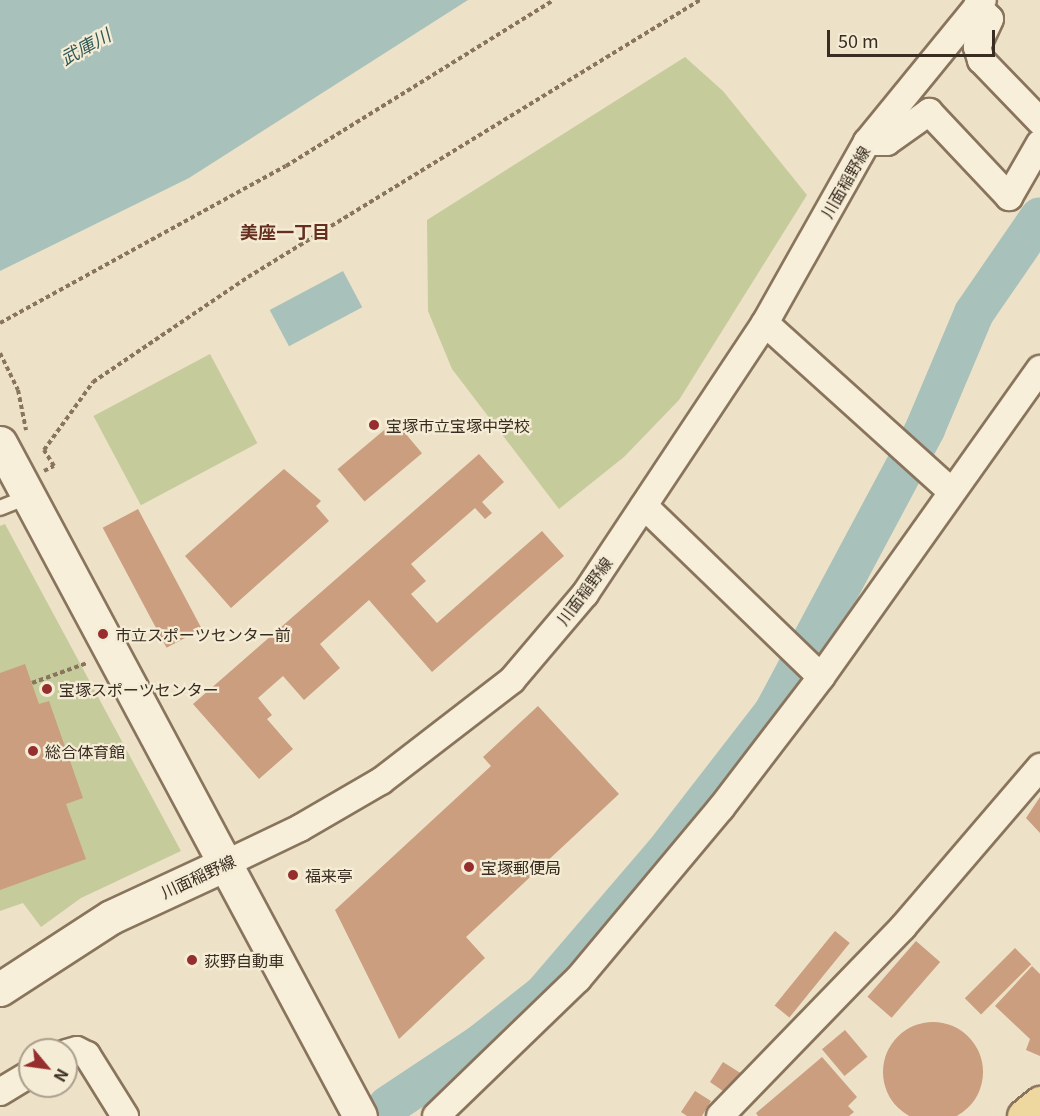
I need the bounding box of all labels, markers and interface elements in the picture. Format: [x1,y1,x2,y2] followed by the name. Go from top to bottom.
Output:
[830,18,998,56] scale bar
[56,23,114,69] water label: 武庫川
[838,27,879,53] text: 50 m
[817,143,873,221] street label: 川面稲野線
[240,220,330,242] district label: 美座一丁目
[386,415,530,435] place label: 宝塚市立宝塚中学校
[367,418,381,432] marker: 宝塚市立宝塚中学校
[552,553,616,629] street label: 川面稲野線
[115,624,291,644] place label: 市立スポーツセンター前
[96,627,110,641] marker: 市立スポーツセンター前
[59,679,219,699] place label: 宝塚スポーツセンター
[40,682,54,696] marker: 宝塚スポーツセンター
[45,741,125,761] place label: 総合体育館
[26,744,40,758] marker: 総合体育館
[158,850,238,902] street label: 川面稲野線
[481,857,561,877] place label: 宝塚郵便局
[462,860,476,874] marker: 宝塚郵便局
[305,865,353,885] place label: 福来亭
[286,868,300,882] marker: 福来亭
[204,950,284,970] place label: 荻野自動車
[185,953,199,967] marker: 荻野自動車
[18,1038,78,1098] north arrow
[49,1065,75,1087] text: N

